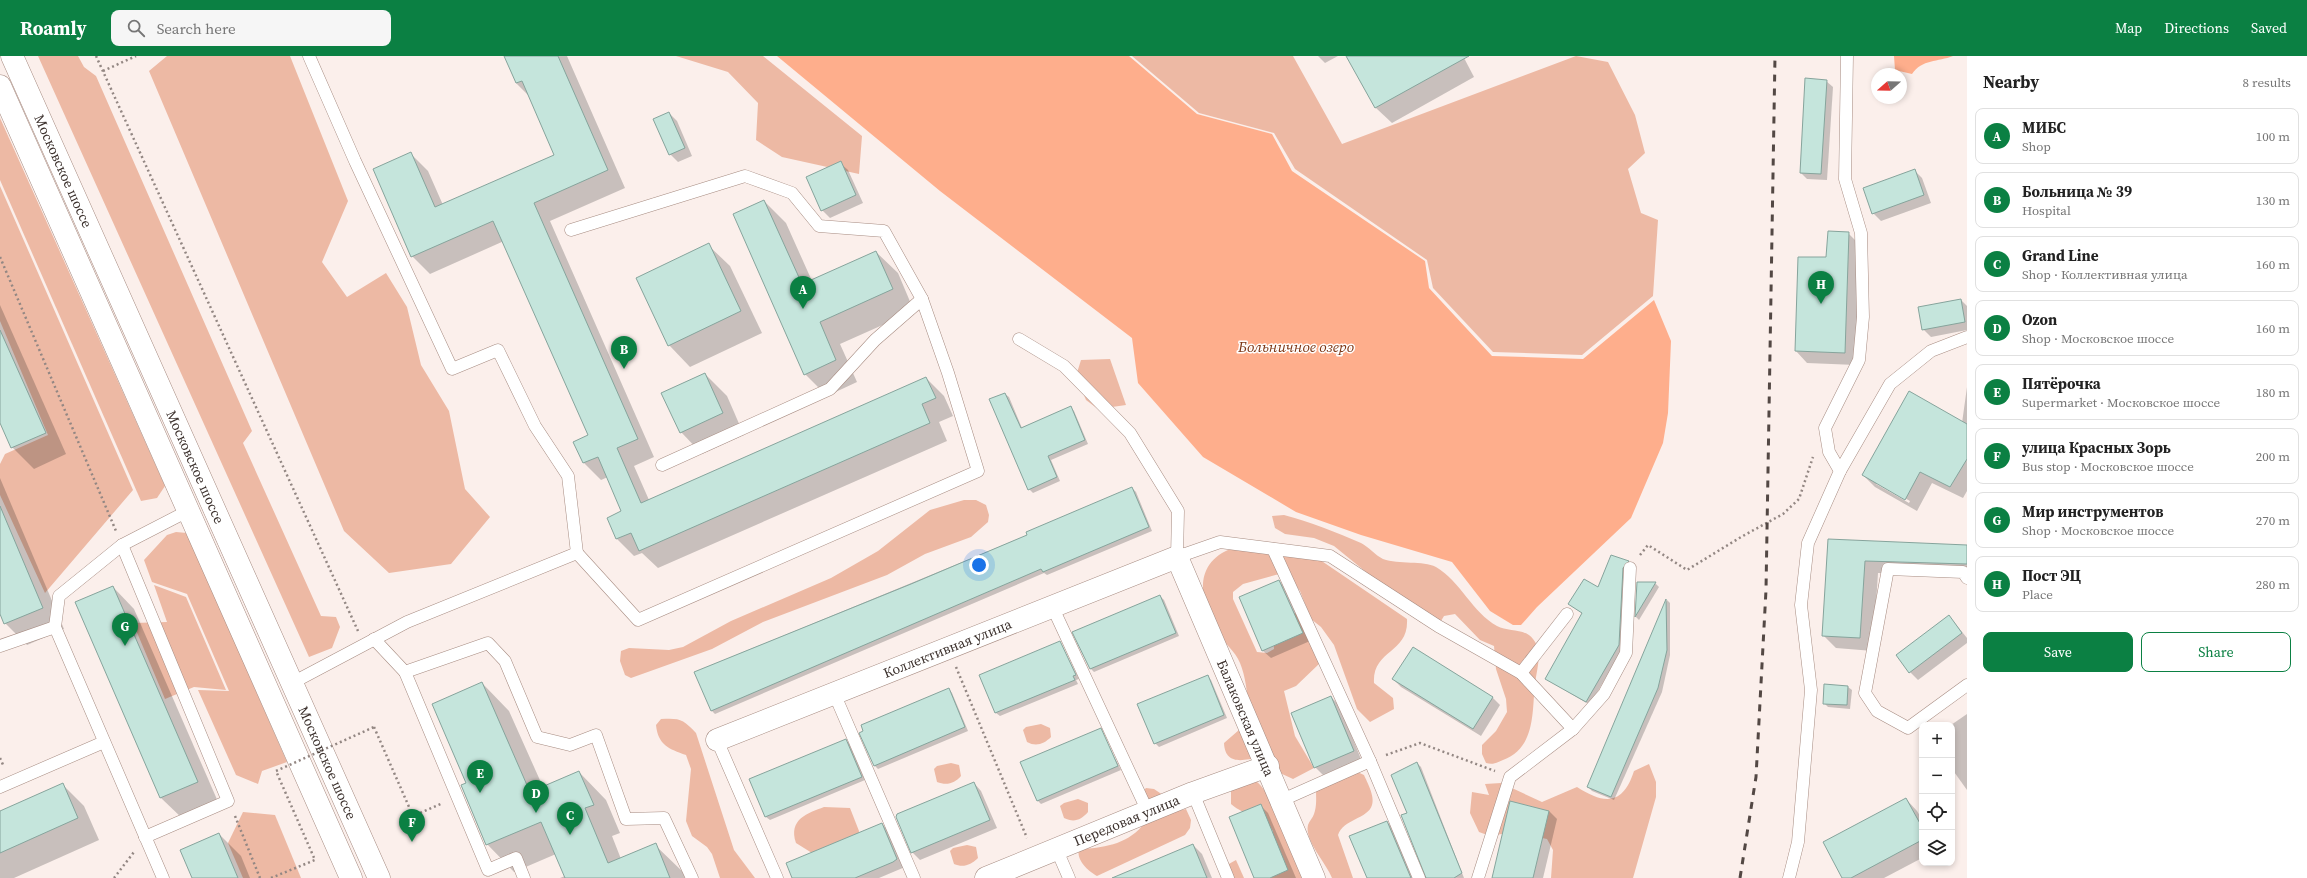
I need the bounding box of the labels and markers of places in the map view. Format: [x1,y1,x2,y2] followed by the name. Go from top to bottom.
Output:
[1808,271,1834,304] pin: H
[790,276,816,309] pin: A
[611,336,637,369] pin: B
[112,613,138,646] pin: G
[467,760,493,793] pin: E
[523,780,549,813] pin: D
[557,802,583,835] pin: C
[399,809,425,842] pin: F

